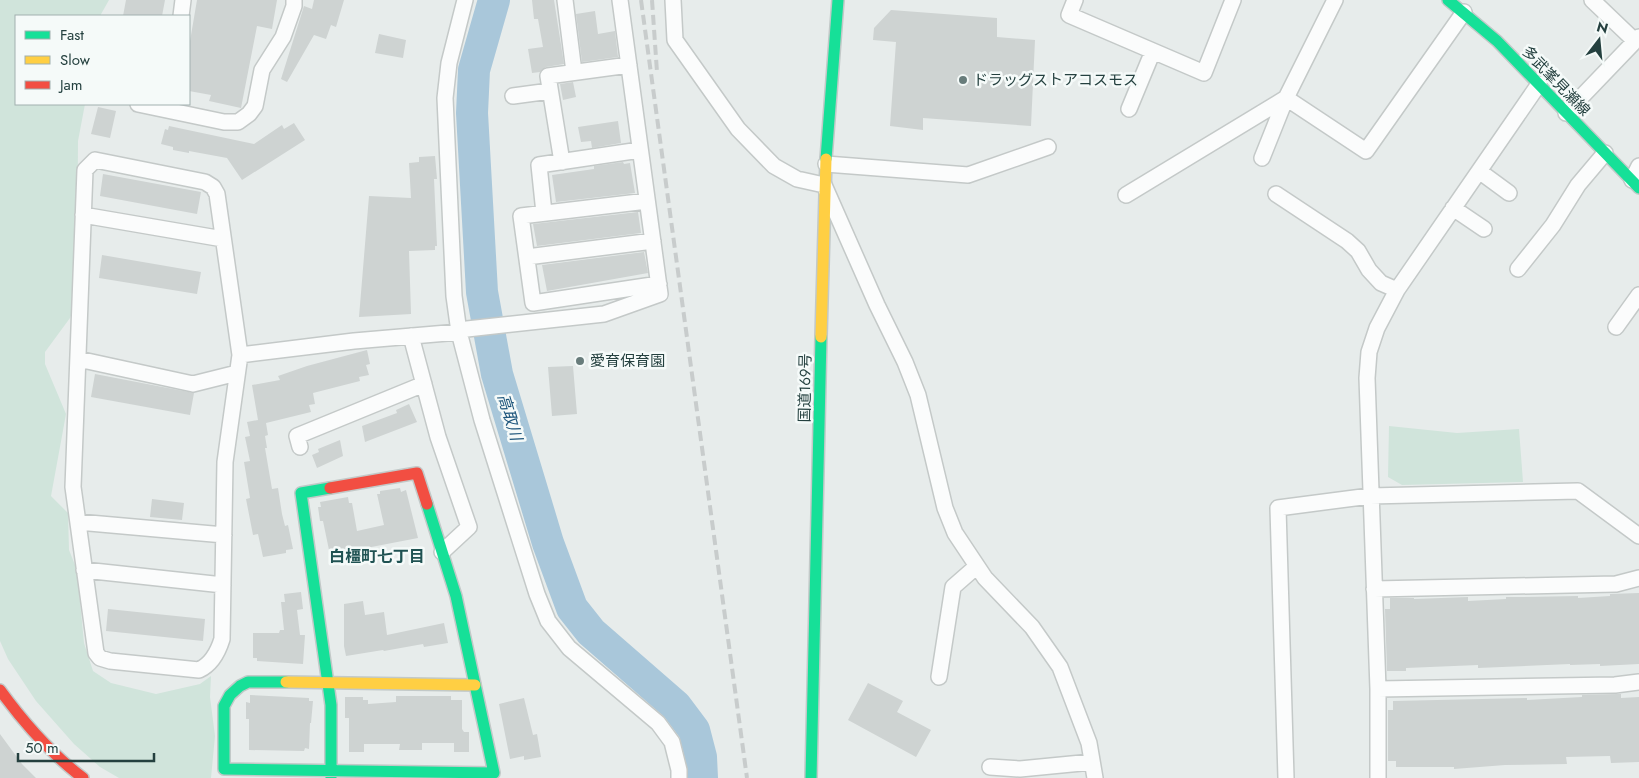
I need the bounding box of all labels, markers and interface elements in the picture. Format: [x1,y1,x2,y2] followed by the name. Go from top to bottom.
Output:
[15,15,190,105] legend
[1574,15,1624,65] north arrow
[1594,16,1611,39] text: N
[60,24,84,46] text: Fast
[1517,41,1595,121] street label: 多武峯見瀬線
[60,49,91,71] text: Slow
[973,69,1138,91] place label: ドラッグストアコスモス
[58,74,83,96] text: Jam
[957,74,969,86] marker: ドラッグストアコスモス
[590,350,665,372] place label: 愛育保育園
[793,353,817,423] street label: 国道169号
[574,355,586,367] marker: 愛育保育園
[492,391,529,445] water label: 高取川
[329,545,425,568] district label: 白橿町七丁目
[18,730,154,762] scale bar
[25,737,59,759] text: 50 m

